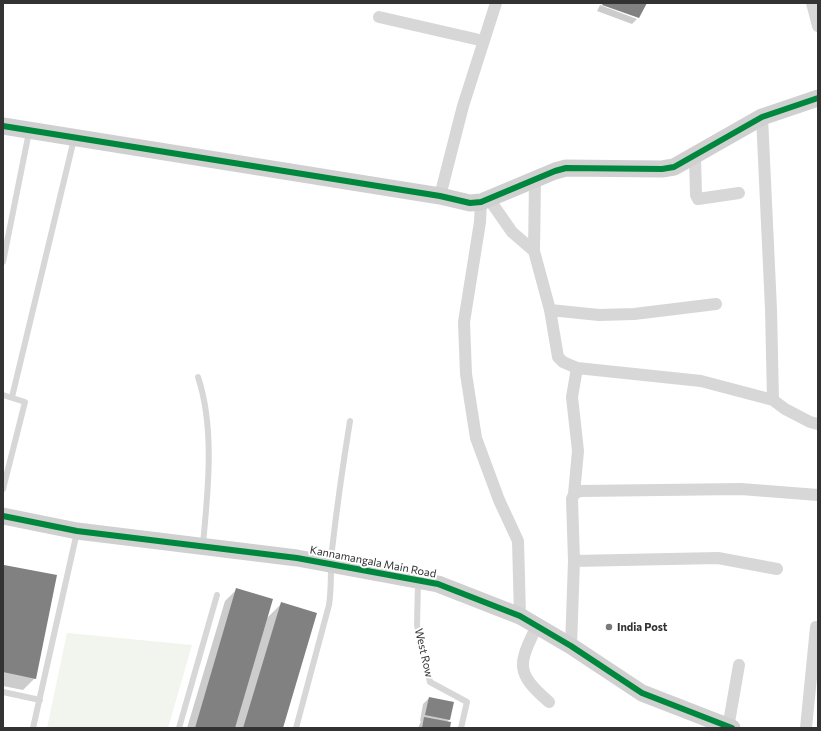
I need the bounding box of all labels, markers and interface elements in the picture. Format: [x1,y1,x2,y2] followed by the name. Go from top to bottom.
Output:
[309,543,437,581] street label: Kannamangala Main Road
[617,620,667,634] place label: India Post
[604,622,614,632] marker: India Post
[412,627,436,679] street label: West Row

